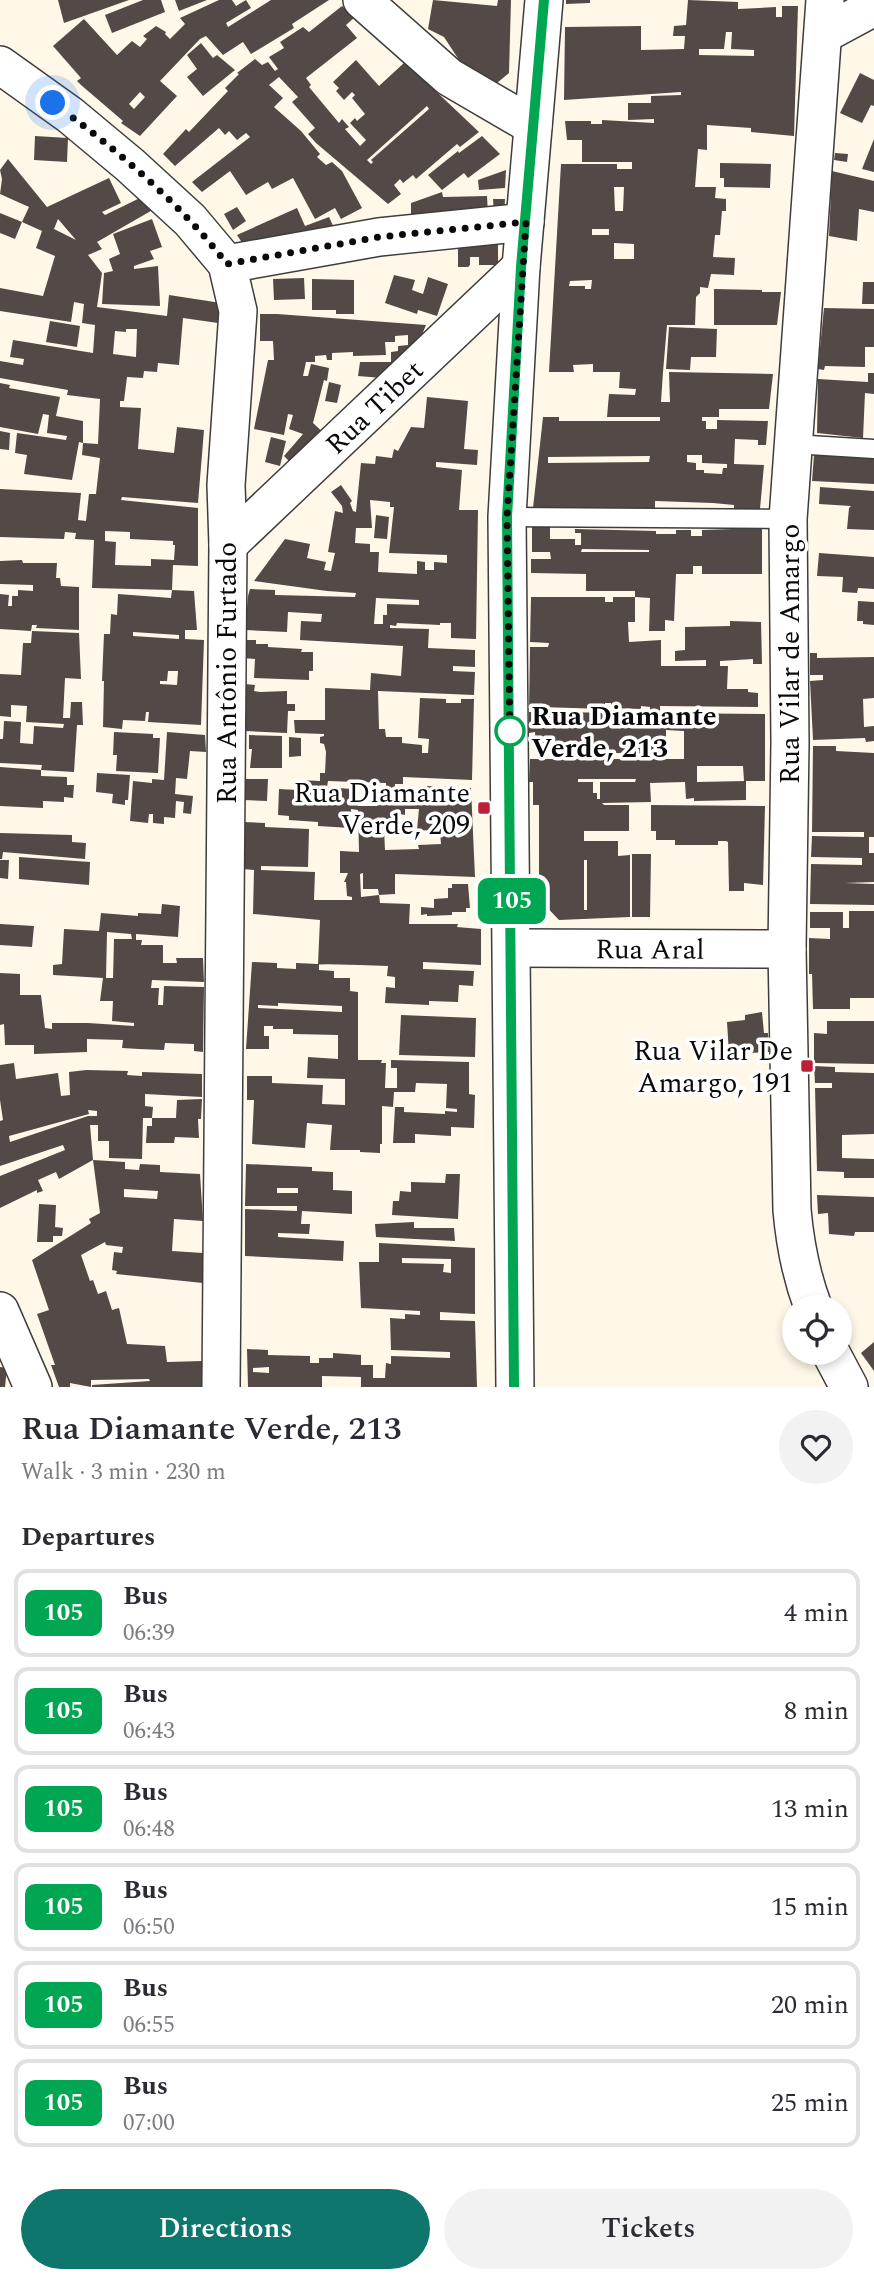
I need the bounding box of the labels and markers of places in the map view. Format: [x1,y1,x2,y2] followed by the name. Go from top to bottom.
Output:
[531,695,717,770] place label: Rua Diamante Verde, 213
[495,716,525,746] marker: Rua Diamante Verde, 213
[294,772,470,847] place label: Rua Diamante Verde, 209
[476,800,492,816] marker: Rua Diamante Verde, 209
[633,1030,793,1105] place label: Rua Vilar De Amargo, 191
[799,1058,815,1074] marker: Rua Vilar De Amargo, 191

